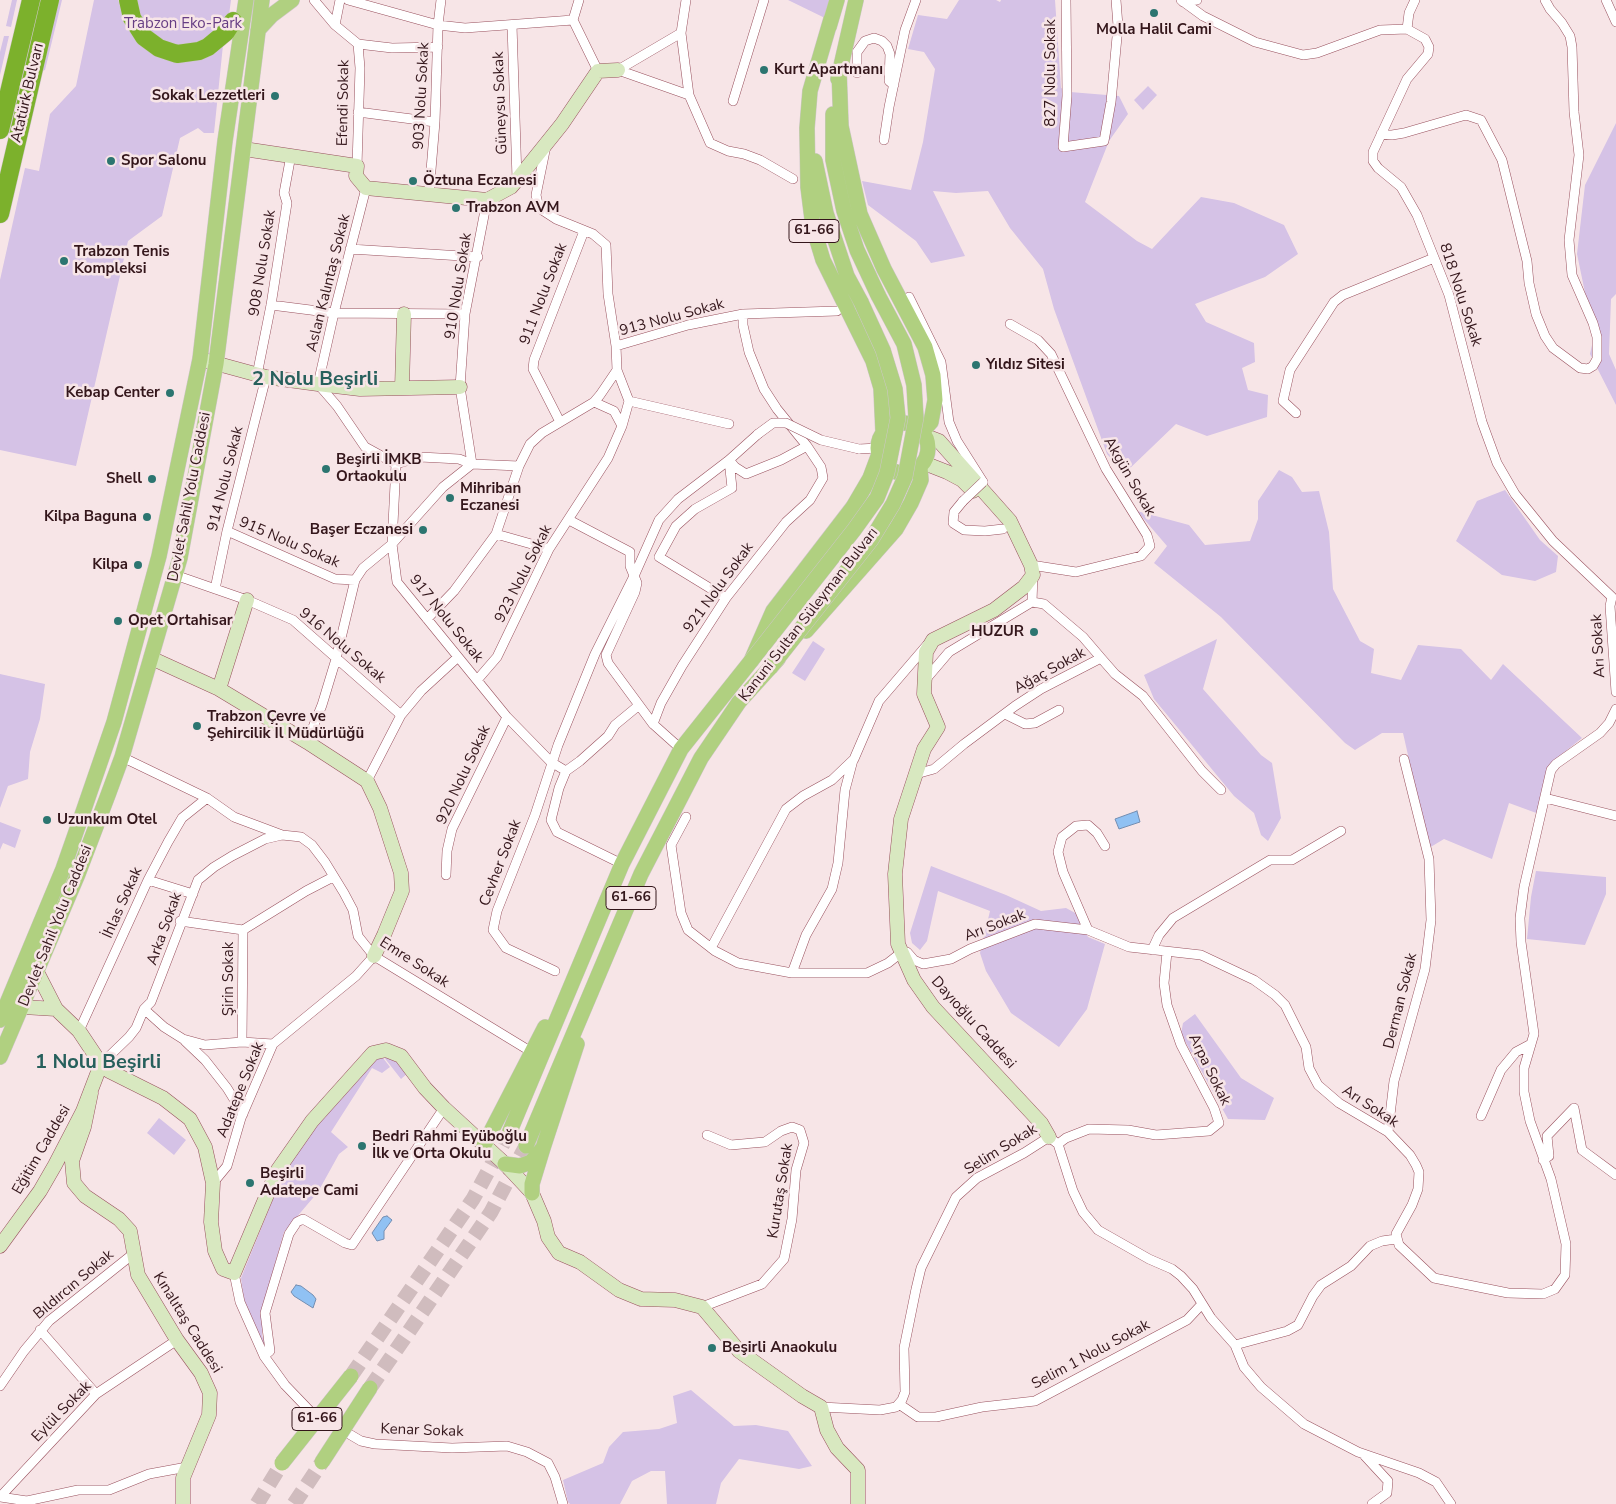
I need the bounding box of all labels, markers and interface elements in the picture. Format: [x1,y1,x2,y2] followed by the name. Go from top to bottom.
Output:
[1148,7,1160,19] marker: Molla Halil Cami
[124,15,242,33] park label: Trabzon Eko-Park
[1042,19,1060,127] street label: 827 Nolu Sokak
[1096,21,1212,39] place label: Molla Halil Cami
[8,42,48,144] street label: Atatürk Bulvarı
[410,42,434,150] street label: 903 Nolu Sokak
[490,51,512,155] street label: Güneysu Sokak
[334,60,354,146] street label: Efendi Sokak
[774,61,883,79] place label: Kurt Apartmanı
[758,64,770,76] marker: Kurt Apartmanı
[152,87,265,105] place label: Sokak Lezzetleri
[269,90,281,102] marker: Sokak Lezzetleri
[121,152,207,170] place label: Spor Salonu
[105,155,117,167] marker: Spor Salonu
[423,172,537,190] place label: Öztuna Eczanesi
[407,175,419,187] marker: Öztuna Eczanesi
[466,199,559,217] place label: Trabzon AVM
[450,202,462,214] marker: Trabzon AVM
[246,209,280,317] street label: 908 Nolu Sokak
[303,212,355,354] street label: Aslan Kalıntaş Sokak
[789,220,839,242] road number: 61-66
[442,232,476,340] street label: 910 Nolu Sokak
[516,241,572,347] street label: 911 Nolu Sokak
[1435,241,1485,349] street label: 818 Nolu Sokak
[74,243,170,278] place label: Trabzon Tenis Kompleksi
[58,255,70,267] marker: Trabzon Tenis Kompleksi
[618,295,726,341] street label: 913 Nolu Sokak
[986,356,1065,374] place label: Yıldız Sitesi
[970,359,982,371] marker: Yıldız Sitesi
[252,368,378,392] district label: 2 Nolu Beşirli
[66,384,160,402] place label: Kebap Center
[164,387,176,399] marker: Kebap Center
[165,411,215,583] street label: Devlet Sahil Yolu Caddesi
[204,425,248,533] street label: 914 Nolu Sokak
[1099,434,1159,520] street label: Akgün Sokak
[336,451,422,486] place label: Beşirli İMKB Ortaokulu
[320,463,332,475] marker: Beşirli İMKB Ortaokulu
[106,470,142,488] place label: Shell
[146,473,158,485] marker: Shell
[460,480,521,515] place label: Mihriban Eczanesi
[444,492,456,504] marker: Mihriban Eczanesi
[44,508,137,526] place label: Kilpa Baguna
[141,511,153,523] marker: Kilpa Baguna
[236,514,342,572] street label: 915 Nolu Sokak
[310,521,413,539] place label: Başer Eczanesi
[492,522,556,626] street label: 923 Nolu Sokak
[417,524,429,536] marker: Başer Eczanesi
[736,525,882,705] street label: Kanuni Sultan Süleyman Bulvarı
[680,539,758,637] street label: 921 Nolu Sokak
[92,556,128,574] place label: Kilpa
[132,559,144,571] marker: Kilpa
[405,572,487,666] street label: 917 Nolu Sokak
[295,605,389,687] street label: 916 Nolu Sokak
[128,612,233,630] place label: Opet Ortahisar
[1588,614,1610,678] street label: Arı Sokak
[112,615,124,627] marker: Opet Ortahisar
[971,623,1024,641] place label: HUZUR
[1028,626,1040,638] marker: HUZUR
[1011,644,1089,698] street label: Ağaç Sokak
[207,708,364,743] place label: Trabzon Çevre ve Şehircilik İl Müdürlüğü
[191,720,203,732] marker: Trabzon Çevre ve Şehircilik İl Müdürlüğü
[433,723,495,827] street label: 920 Nolu Sokak
[57,811,157,829] place label: Uzunkum Otel
[41,814,53,826] marker: Uzunkum Otel
[476,817,526,909] street label: Cevher Sokak
[15,843,97,1009] street label: Devlet Sahil Yolu Caddesi
[99,865,147,941] street label: İhlas Sokak
[606,886,656,910] road number: 61-66
[144,890,186,968] street label: Arka Sokak
[962,906,1028,946] street label: Arı Sokak
[376,934,452,992] street label: Emre Sokak
[220,942,238,1016] street label: Şirin Sokak
[1380,951,1422,1051] street label: Derman Sokak
[927,973,1019,1073] street label: Dayıoğlu Caddesi
[1184,1031,1234,1109] street label: Arpa Sokak
[214,1039,268,1141] street label: Adatepe Sokak
[35,1051,161,1075] district label: 1 Nolu Beşirli
[1338,1082,1402,1132] street label: Arı Sokak
[9,1102,75,1198] street label: Eğitim Caddesi
[961,1121,1041,1179] street label: Selim Sokak
[372,1128,527,1163] place label: Bedri Rahmi Eyüboğlu İlk ve Orta Okulu
[356,1140,368,1152] marker: Bedri Rahmi Eyüboğlu İlk ve Orta Okulu
[765,1142,797,1240] street label: Kurutaş Sokak
[260,1165,358,1200] place label: Beşirli Adatepe Cami
[244,1177,256,1189] marker: Beşirli Adatepe Cami
[30,1246,118,1324] street label: Bıldırcın Sokak
[149,1269,225,1377] street label: Kınalıtaş Caddesi
[1029,1316,1153,1394] street label: Selim 1 Nolu Sokak
[722,1339,837,1357] place label: Beşirli Anaokulu
[706,1342,718,1354] marker: Beşirli Anaokulu
[28,1378,96,1446] street label: Eylül Sokak
[292,1408,342,1430] road number: 61-66
[380,1421,464,1441] street label: Kenar Sokak

